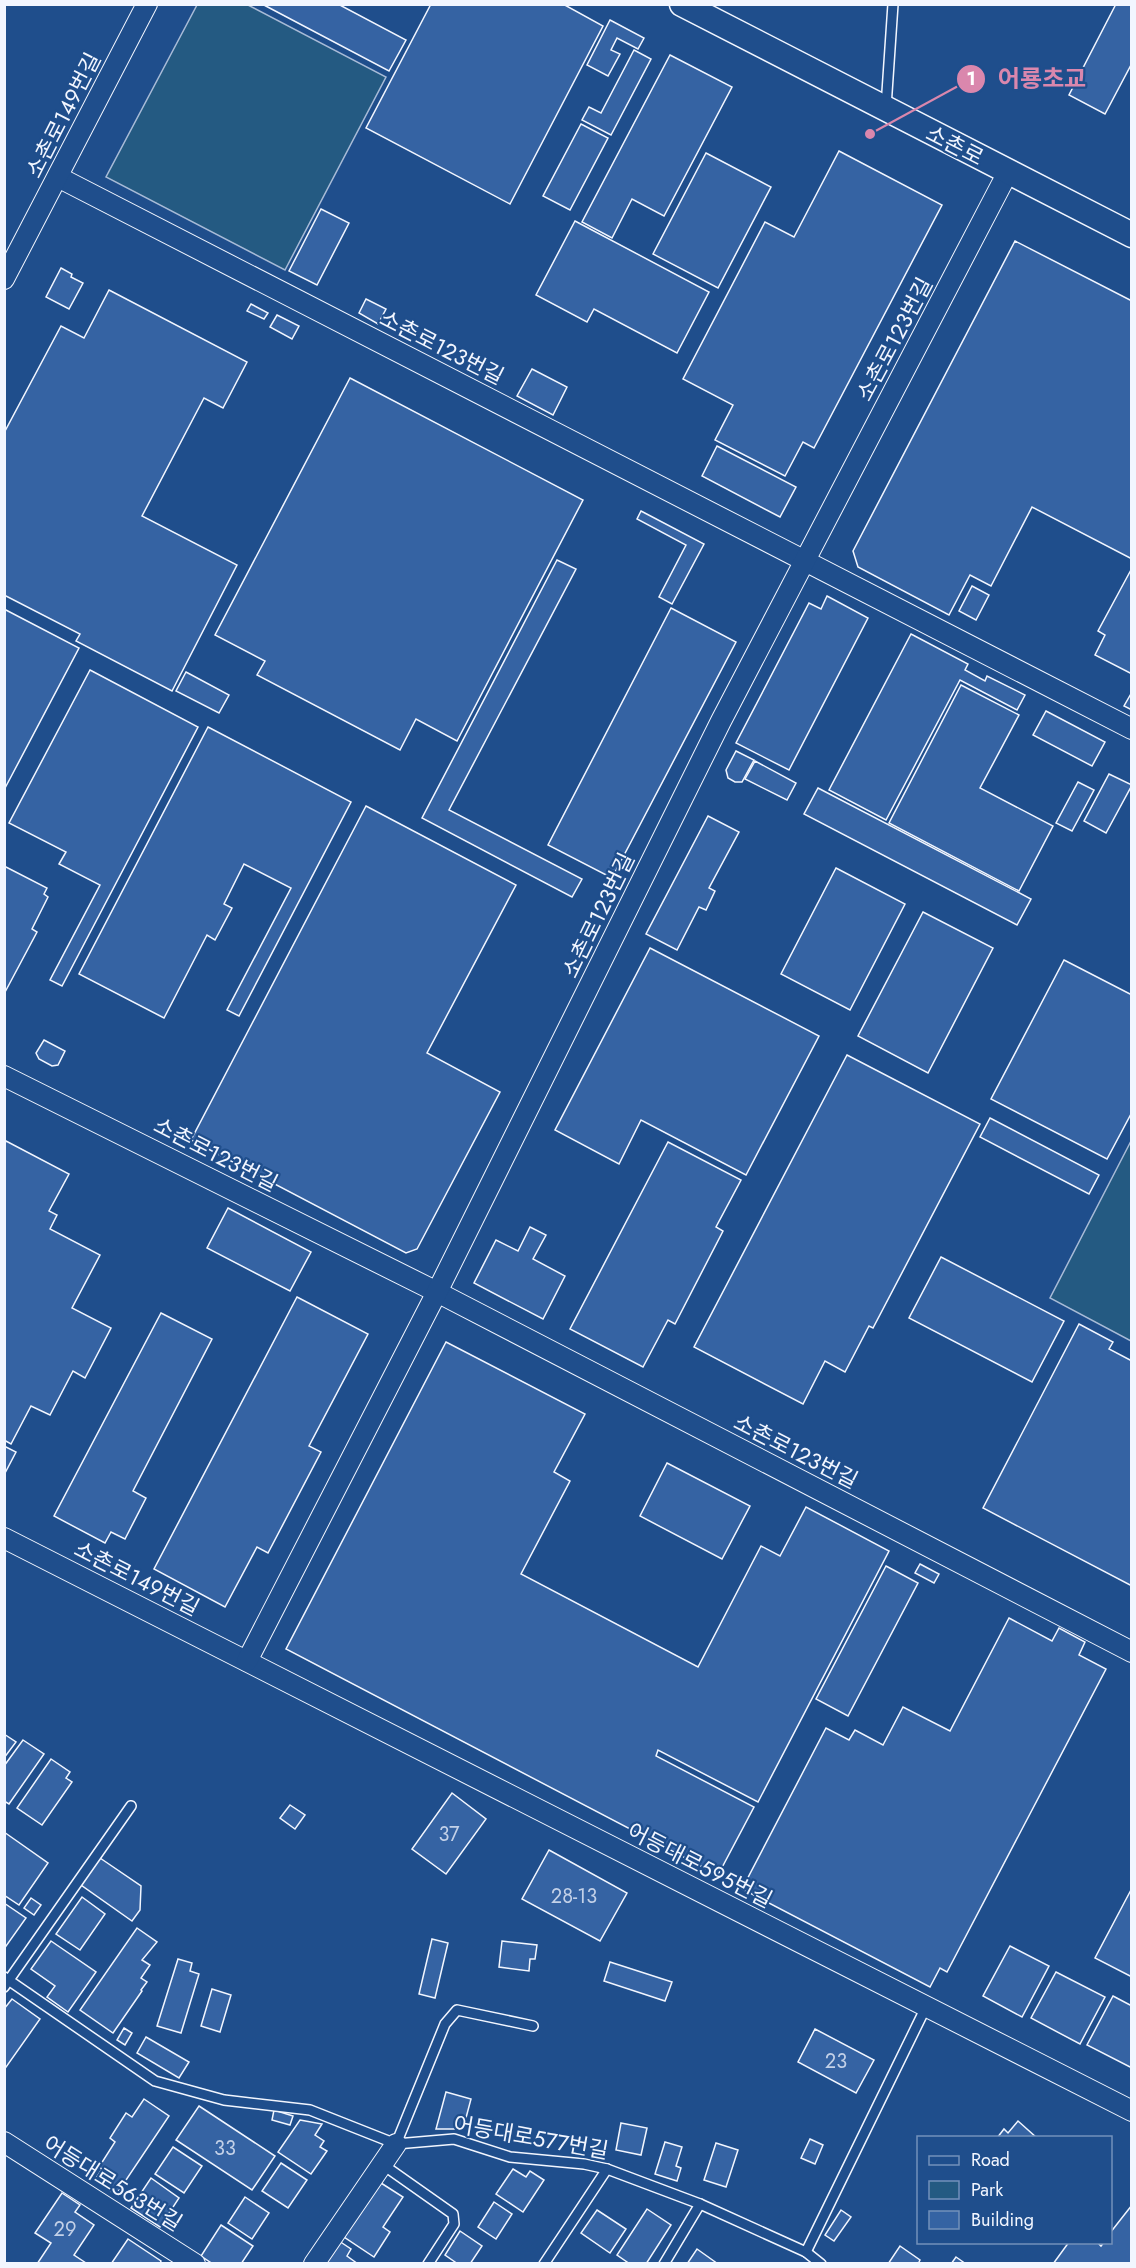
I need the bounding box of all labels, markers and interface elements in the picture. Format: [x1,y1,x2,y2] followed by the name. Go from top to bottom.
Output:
[18,47,108,183] street label: 소촌로149번길
[956,58,1098,100] callout: 어룡초교
[998,61,1086,96] text: 어룡초교
[966,66,976,92] text: 1
[921,117,989,173] street label: 소촌로
[848,272,940,406] street label: 소촌로123번길
[374,302,510,392] street label: 소촌로123번길
[554,847,642,983] street label: 소촌로123번길
[148,1109,284,1199] street label: 소촌로123번길
[728,1406,864,1496] street label: 소촌로123번길
[69,1533,205,1623] street label: 소촌로149번길
[622,1815,778,1915] street label: 어등대로595번길
[438,1820,460,1849] house number: 37
[551,1882,597,1911] house number: 28-13
[825,2047,847,2076] house number: 23
[451,2108,611,2166] street label: 어등대로577번길
[37,2127,189,2239] street label: 어등대로563번길
[214,2134,236,2163] house number: 33
[917,2136,1112,2244] legend
[971,2147,1010,2173] text: Road
[971,2177,1003,2203] text: Park
[971,2207,1034,2233] text: Building
[54,2215,76,2244] house number: 29

